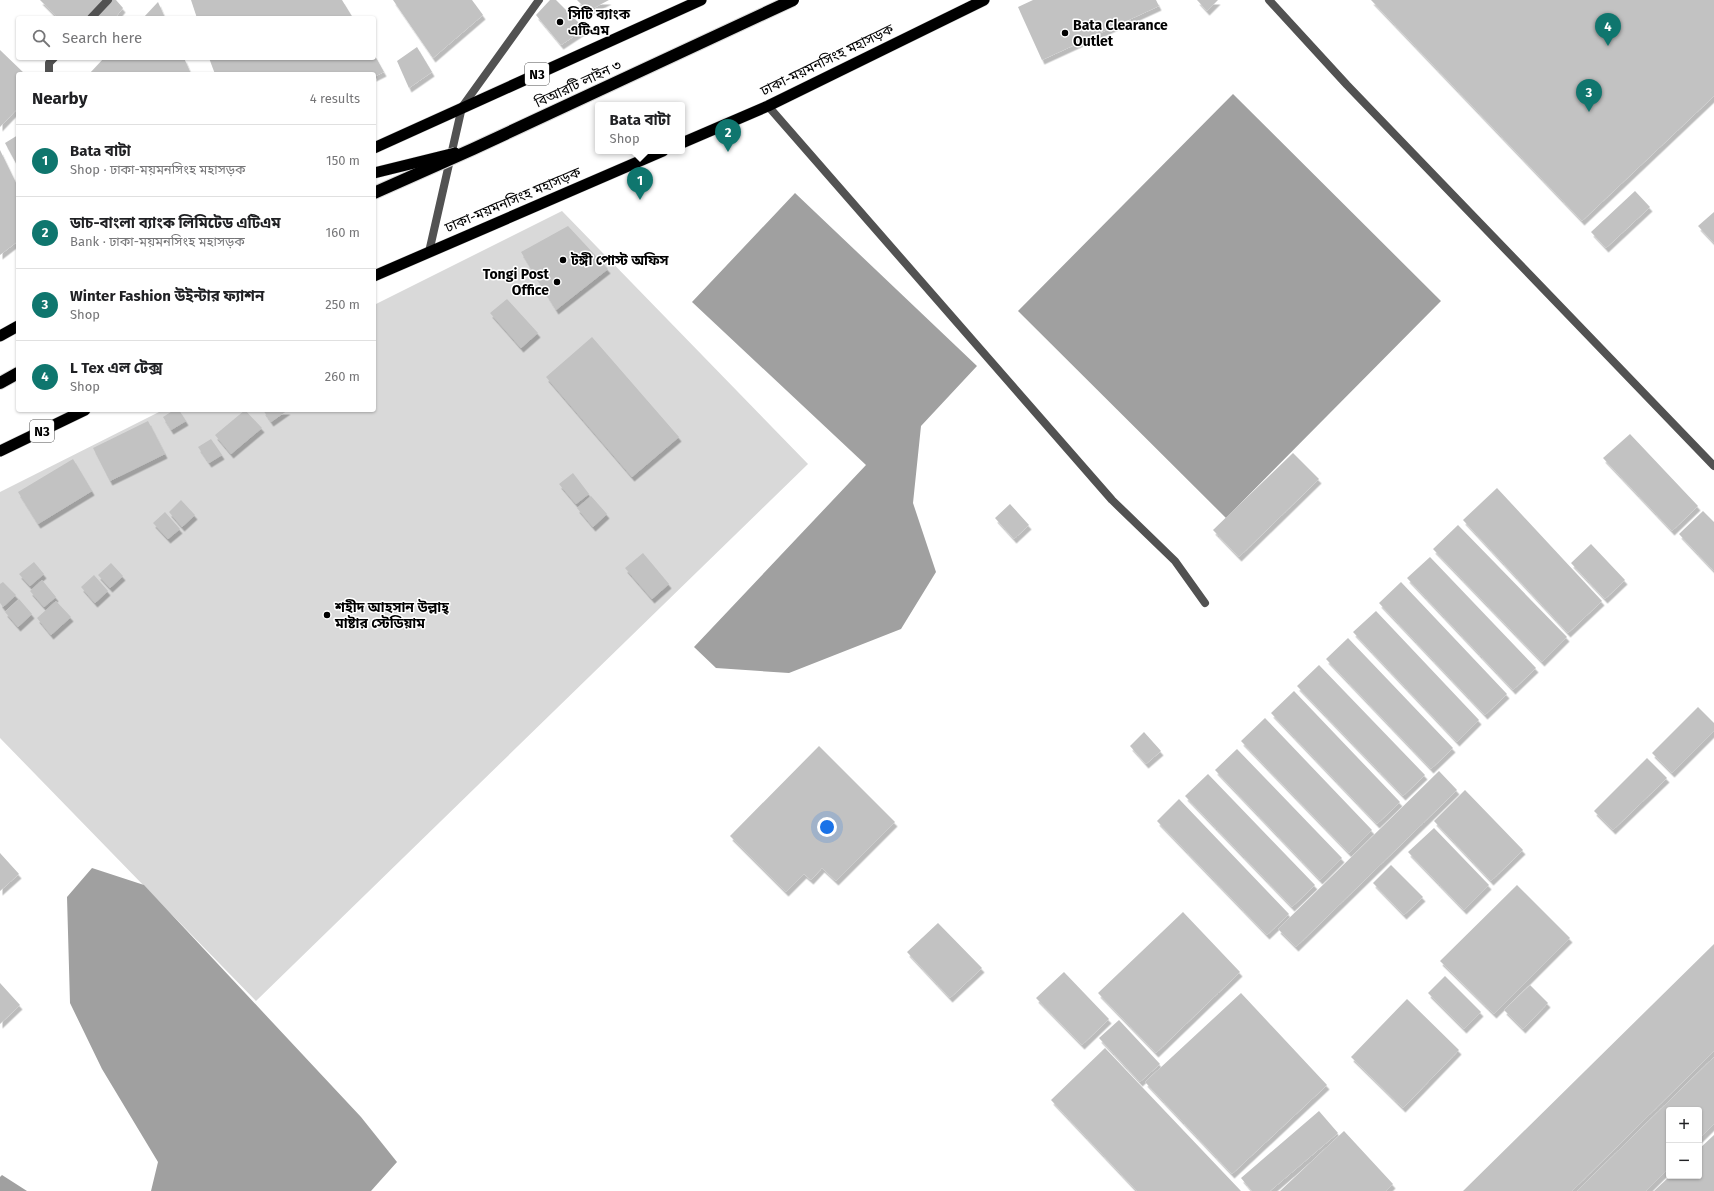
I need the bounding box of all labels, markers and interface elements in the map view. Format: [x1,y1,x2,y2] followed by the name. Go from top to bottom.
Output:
[567,6,631,39] place label: সিটি ব্যাংক এটিএম
[1595,13,1621,46] pin: 4
[16,16,376,60] search box
[555,17,565,27] marker: সিটি ব্যাংক এটিএম
[1073,17,1168,50] place label: Bata Clearance Outlet
[757,20,897,100] street label: ঢাকা-ময়মনসিংহ মহাসড়ক
[30,27,52,49] icon: search
[1060,28,1070,38] marker: Bata Clearance Outlet
[62,29,142,47] text: Search here
[531,57,624,112] street label: বিআরটি লাইন ৩
[525,63,549,85] road number: N3
[1576,79,1602,112] pin: 3
[32,88,87,109] text: Nearby
[310,91,360,106] text: 4 results
[595,102,685,154] popup
[610,111,670,129] text: Bata বাটা
[715,119,741,152] pin: 2
[610,131,640,146] text: Shop
[70,142,131,160] text: Bata বাটা
[42,153,48,168] text: 1
[326,153,360,168] text: 150 m
[70,162,246,177] text: Shop · ঢাকা-ময়মনসিংহ মহাসড়ক
[442,163,584,237] street label: ঢাকা-ময়মনসিংহ মহাসড়ক
[627,167,653,200] pin: 1
[70,214,281,232] text: ডাচ-বাংলা ব্যাংক লিমিটেড এটিএম
[42,225,48,240] text: 2
[326,225,360,240] text: 160 m
[70,234,245,249] text: Bank · ঢাকা-ময়মনসিংহ মহাসড়ক
[570,252,670,269] place label: টঙ্গী পোস্ট অফিস
[558,255,568,265] marker: টঙ্গী পোস্ট অফিস
[483,266,550,299] place label: Tongi Post Office
[552,277,562,287] marker: Tongi Post Office
[70,287,264,305] text: Winter Fashion উইন্টার ফ্যাশন
[42,297,48,312] text: 3
[325,297,360,312] text: 250 m
[70,307,100,322] text: Shop
[70,359,162,377] text: L Tex এল টেক্স
[41,369,49,384] text: 4
[325,369,360,384] text: 260 m
[70,379,100,394] text: Shop
[30,420,54,442] road number: N3
[334,599,449,632] place label: শহীদ আহসান উল্লাহ্‌ মাষ্টার স্টেডিয়াম
[322,610,332,620] marker: শহীদ আহসান উল্লাহ্‌ মাষ্টার স্টেডিয়াম
[817,817,837,837] your location
[1666,1107,1702,1179] map controls
[1666,1107,1702,1143] button: +
[1666,1143,1702,1179] button: −

